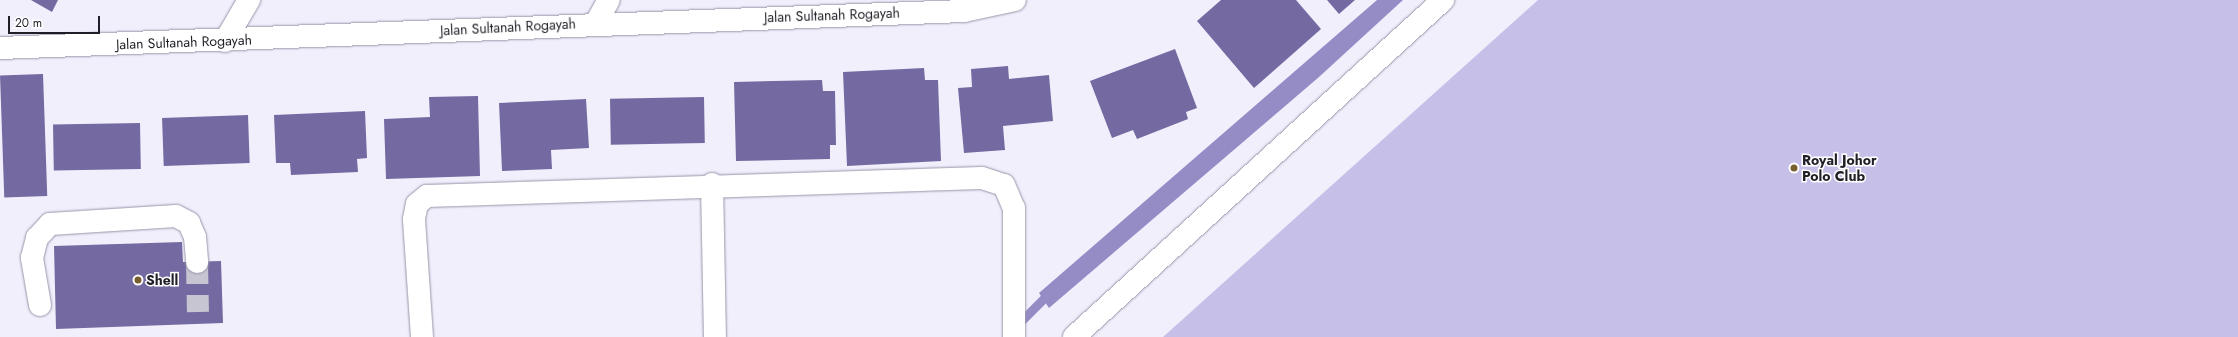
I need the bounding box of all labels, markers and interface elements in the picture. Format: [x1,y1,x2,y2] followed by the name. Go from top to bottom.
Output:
[764,4,900,26] street label: Jalan Sultanah Rogayah
[10,8,102,34] scale bar
[15,14,42,32] text: 20 m
[440,15,576,39] street label: Jalan Sultanah Rogayah
[116,31,252,53] street label: Jalan Sultanah Rogayah
[1802,152,1877,184] place label: Royal Johor Polo Club
[1789,163,1799,173] marker: Royal Johor Polo Club
[146,272,178,288] place label: Shell
[133,275,143,285] marker: Shell

